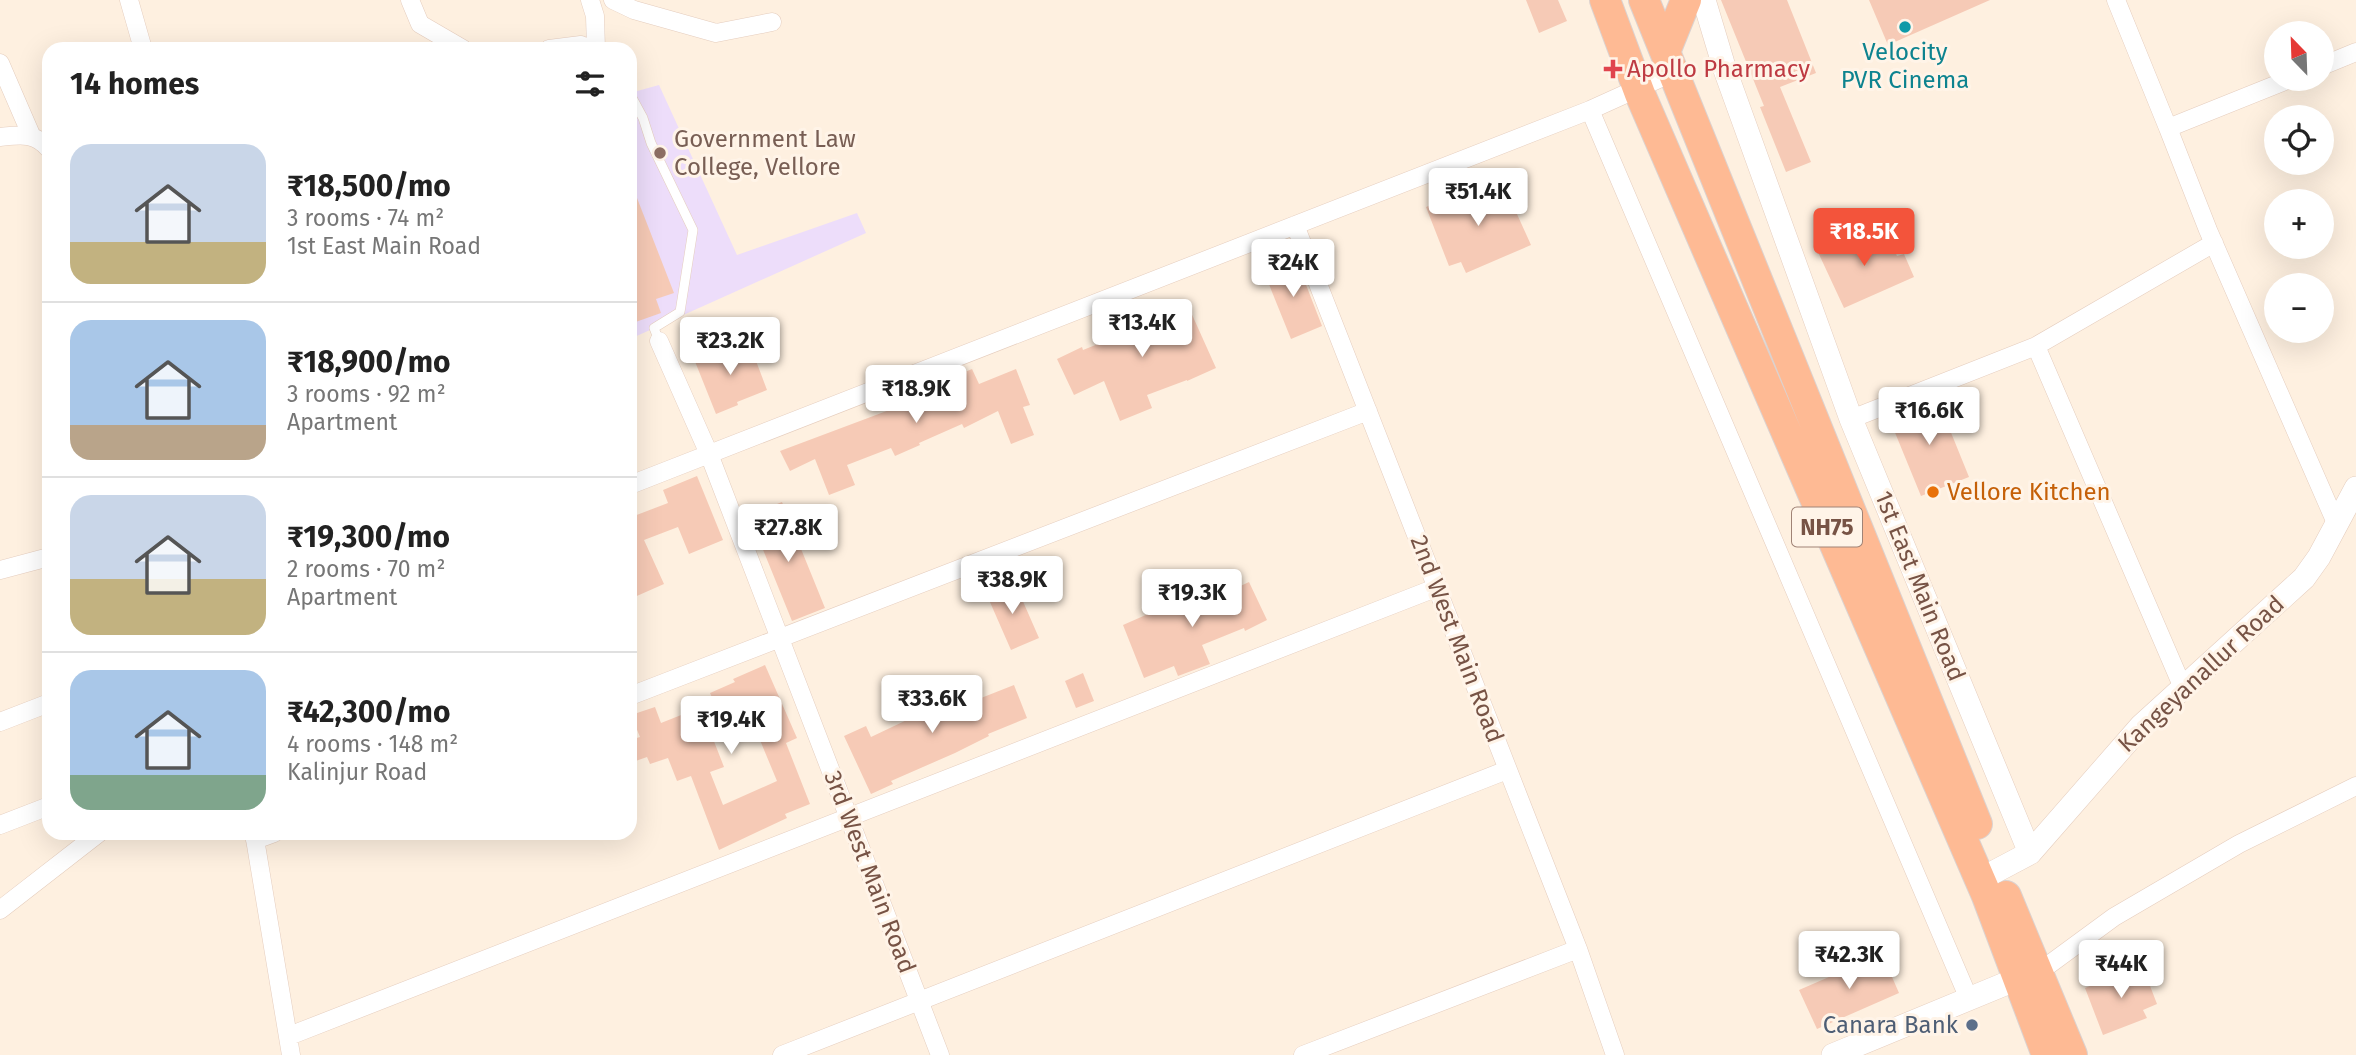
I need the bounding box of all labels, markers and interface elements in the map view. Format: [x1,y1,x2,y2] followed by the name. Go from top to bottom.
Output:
[1897,19,1913,35] marker: Velocity PVR Cinema
[2264,21,2334,91] north arrow
[2264,21,2334,343] map controls
[1841,38,1969,94] place label: Velocity PVR Cinema
[1627,55,1810,83] place label: Apollo Pharmacy
[1605,61,1621,77] marker: Apollo Pharmacy
[571,65,609,103] icon: filters
[70,66,199,102] text: 14 homes
[2264,105,2334,175] button: locate
[674,125,856,181] place label: Government Law College, Vellore
[652,145,668,161] marker: Government Law College, Vellore
[287,168,451,204] text: ₹18,500/mo
[1421,168,1535,228] pin: ₹51.4K
[126,172,210,256] icon: home
[1445,177,1511,205] text: ₹51.4K
[2264,189,2334,259] button: +
[287,204,444,232] text: 3 rooms · 74 m²
[1807,208,1921,268] pin: ₹18.5K
[1829,217,1899,245] text: ₹18.5K
[287,232,481,260] text: 1st East Main Road
[1252,240,1334,299] pin: ₹24K
[1267,248,1319,276] text: ₹24K
[2264,273,2334,343] button: −
[1085,300,1199,359] pin: ₹13.4K
[1108,308,1176,336] text: ₹13.4K
[673,318,787,377] pin: ₹23.2K
[696,326,764,354] text: ₹23.2K
[287,344,451,380] text: ₹18,900/mo
[126,348,210,432] icon: home
[859,366,973,425] pin: ₹18.9K
[882,374,950,402] text: ₹18.9K
[287,380,446,408] text: 3 rooms · 92 m²
[1872,388,1986,447] pin: ₹16.6K
[1895,396,1963,424] text: ₹16.6K
[287,408,397,436] text: Apartment
[1947,478,2111,506] place label: Vellore Kitchen
[1925,484,1941,500] marker: Vellore Kitchen
[1869,487,1971,685] street label: 1st East Main Road
[731,504,845,564] pin: ₹27.8K
[1792,508,1862,547] road number: NH75
[754,513,822,541] text: ₹27.8K
[287,519,450,555] text: ₹19,300/mo
[126,523,210,607] icon: home
[1405,531,1509,747] street label: 2nd West Main Road
[287,555,445,583] text: 2 rooms · 70 m²
[955,556,1069,616] pin: ₹38.9K
[977,565,1047,593] text: ₹38.9K
[1135,570,1249,629] pin: ₹19.3K
[1158,578,1226,606] text: ₹19.3K
[287,583,397,611] text: Apartment
[2112,590,2290,758] street label: Kangeyanallur Road
[875,676,989,735] pin: ₹33.6K
[897,684,967,712] text: ₹33.6K
[287,694,450,730] text: ₹42,300/mo
[674,696,788,756] pin: ₹19.4K
[126,698,210,782] icon: home
[697,705,765,733] text: ₹19.4K
[287,730,458,758] text: 4 rooms · 148 m²
[287,758,427,786] text: Kalinjur Road
[819,767,921,977] street label: 3rd West Main Road
[1792,932,1906,991] pin: ₹42.3K
[1815,940,1883,968] text: ₹42.3K
[2080,940,2162,1000] pin: ₹44K
[2095,949,2147,977] text: ₹44K
[1823,1011,1959,1039] place label: Canara Bank
[1964,1017,1980,1033] marker: Canara Bank

